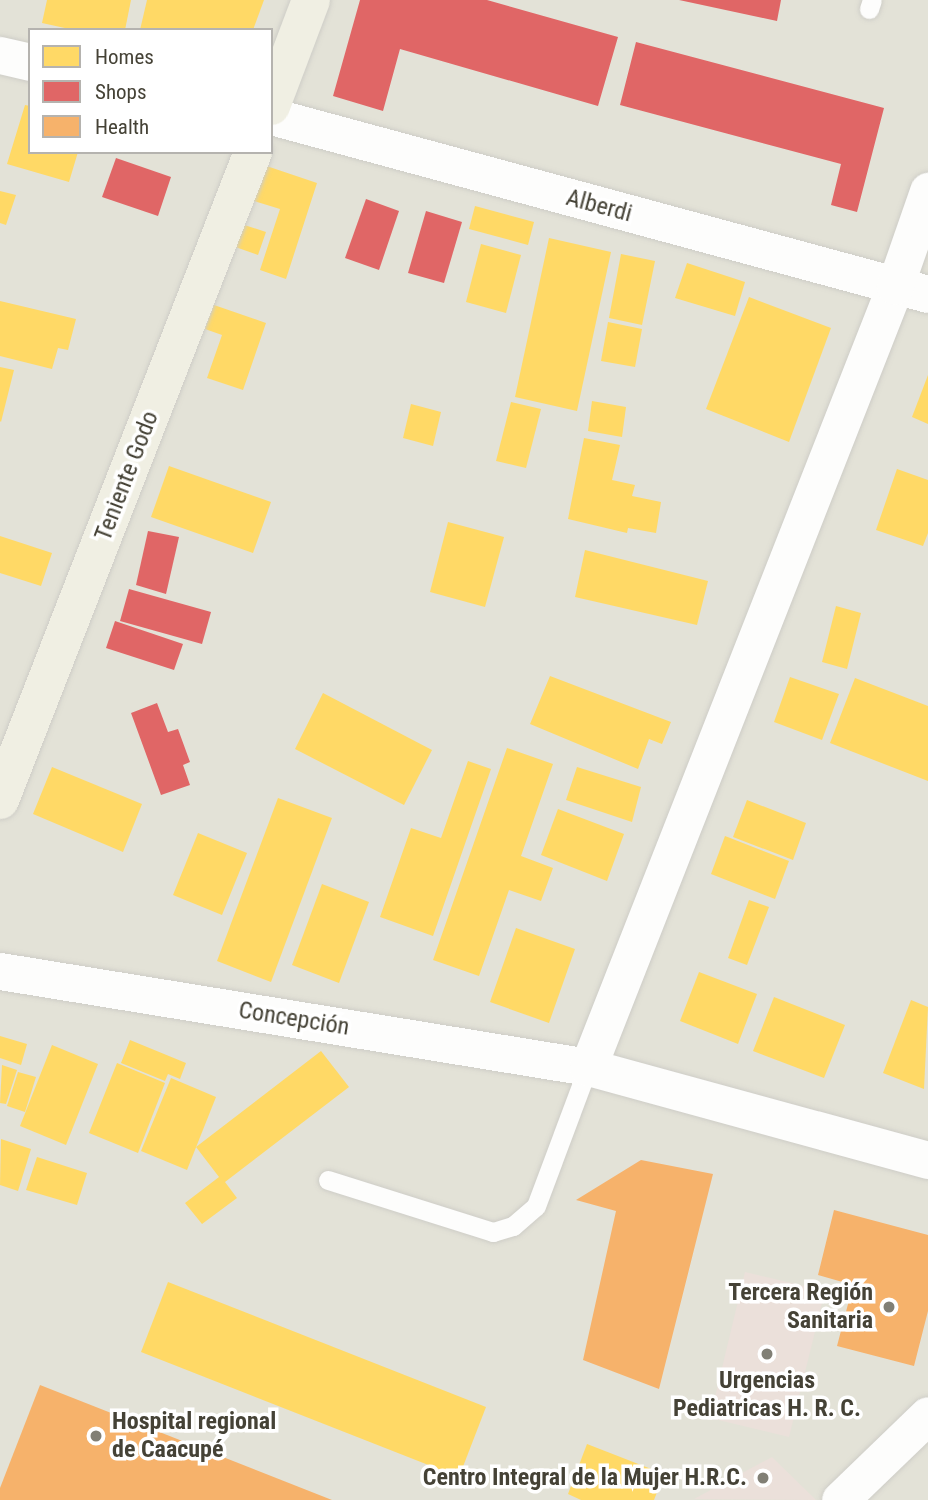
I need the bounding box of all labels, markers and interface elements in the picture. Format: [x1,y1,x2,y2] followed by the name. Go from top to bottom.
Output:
[28,28,273,154] legend
[95,45,154,69] text: Homes
[95,80,147,104] text: Shops
[95,115,149,139] text: Health
[563,183,635,229] street label: Alberdi
[89,407,165,545] street label: Teniente Godo
[237,996,351,1042] street label: Concepción
[728,1279,873,1335] place label: Tercera Región Sanitaria
[879,1297,899,1317] marker: Tercera Región Sanitaria
[757,1344,777,1364] marker: Urgencias Pediatricas H. R. C.
[673,1367,861,1423] place label: Urgencias Pediatricas H. R. C.
[112,1408,276,1464] place label: Hospital regional de Caacupé
[86,1426,106,1446] marker: Hospital regional de Caacupé
[423,1464,747,1492] place label: Centro Integral de la Mujer H.R.C.
[753,1468,773,1488] marker: Centro Integral de la Mujer H.R.C.

